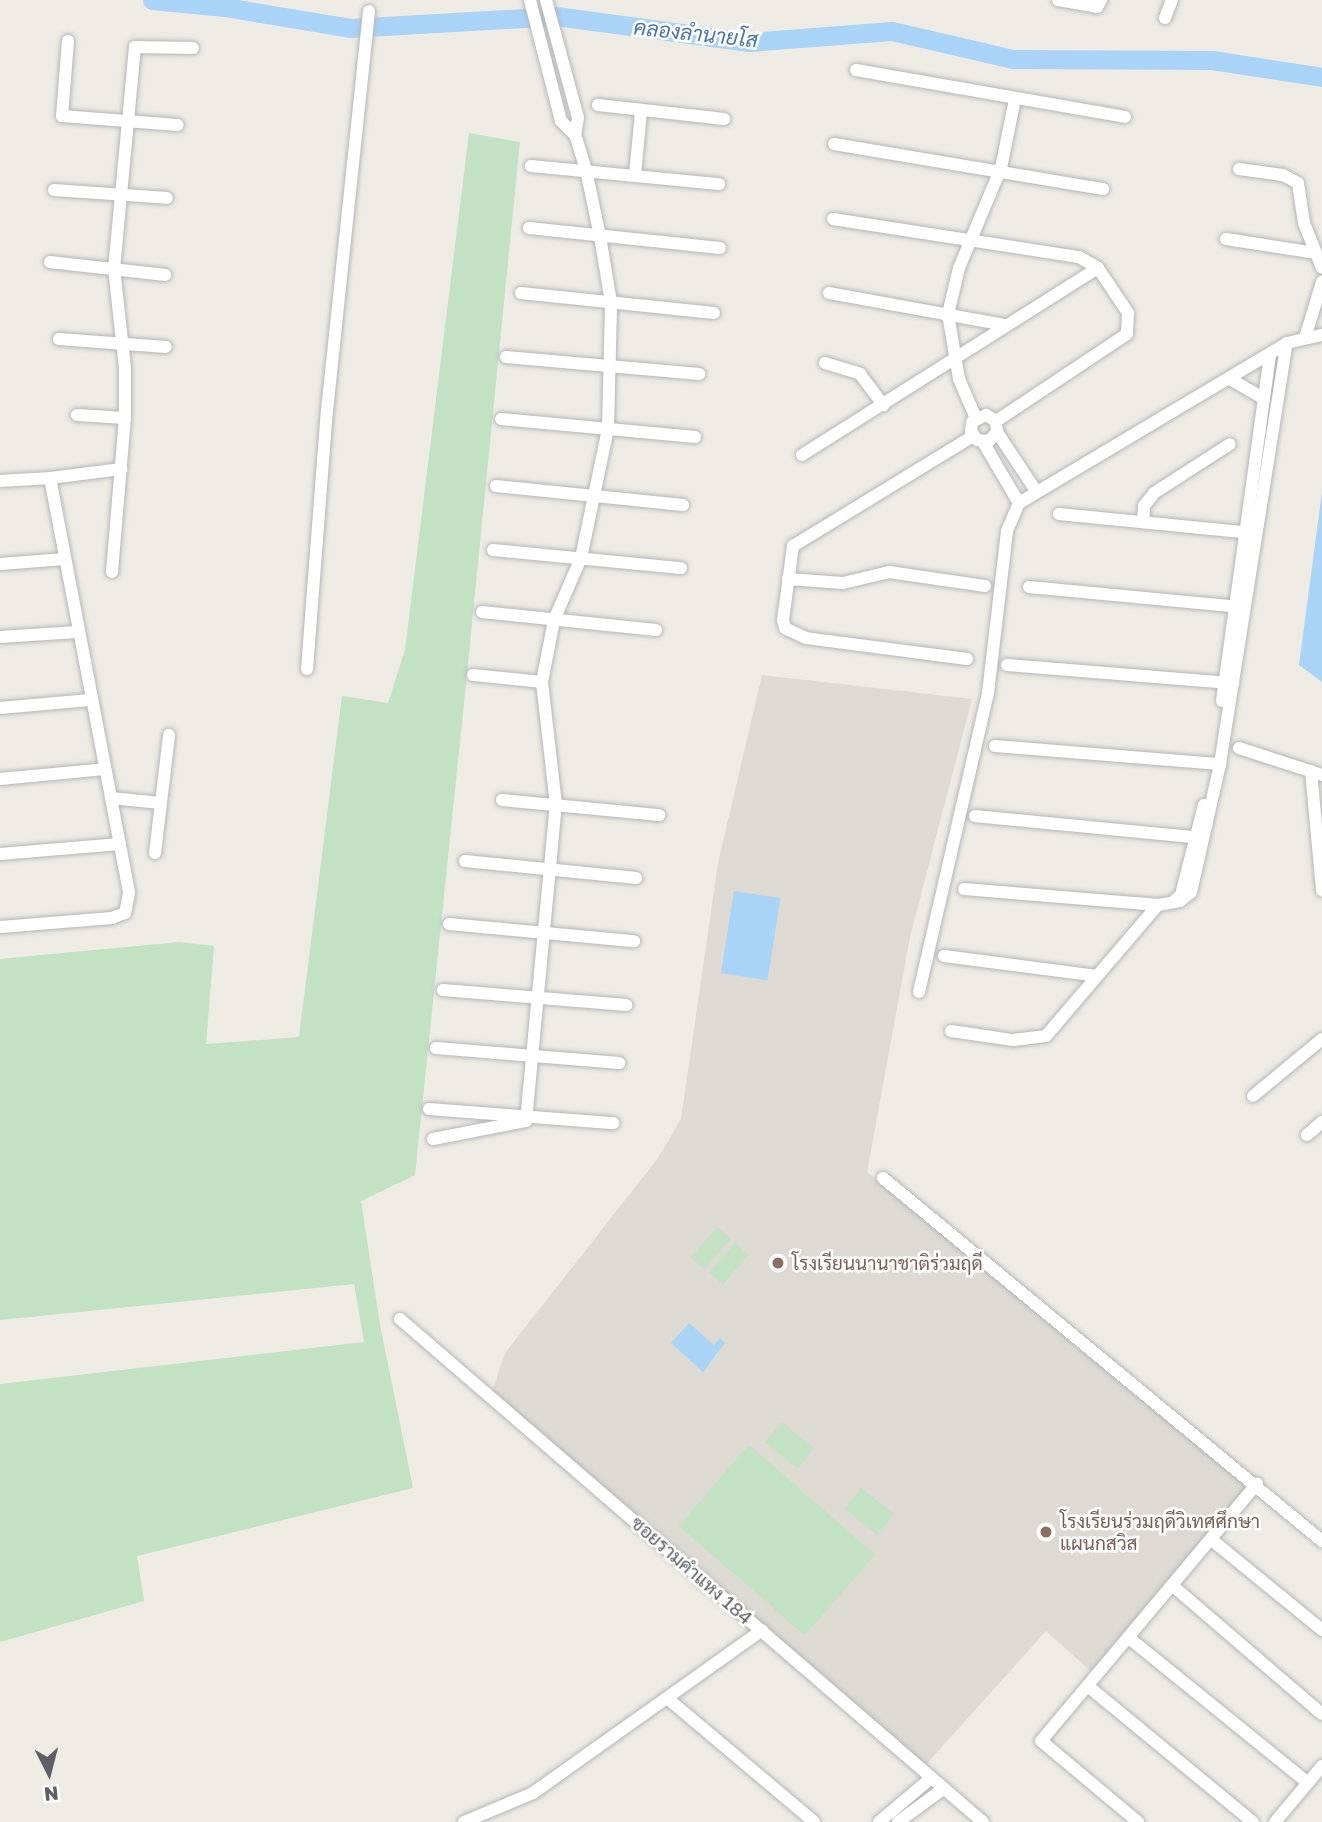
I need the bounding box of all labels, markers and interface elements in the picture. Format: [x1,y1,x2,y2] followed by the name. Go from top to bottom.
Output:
[633,14,759,52] water label: คลองลำนายโส
[792,1252,983,1274] place label: โรงเรียนนานาชาติร่วมฤดี
[770,1255,786,1271] marker: โรงเรียนนานาชาติร่วมฤดี
[1060,1510,1260,1554] place label: โรงเรียนร่วมฤดีวิเทศศึกษา แผนกสวิส
[627,1511,757,1629] street label: ซอยรามคำแหง 184
[1038,1524,1054,1540] marker: โรงเรียนร่วมฤดีวิเทศศึกษา แผนกสวิส
[14,1738,84,1808] north arrow
[43,1782,60,1807] text: N

